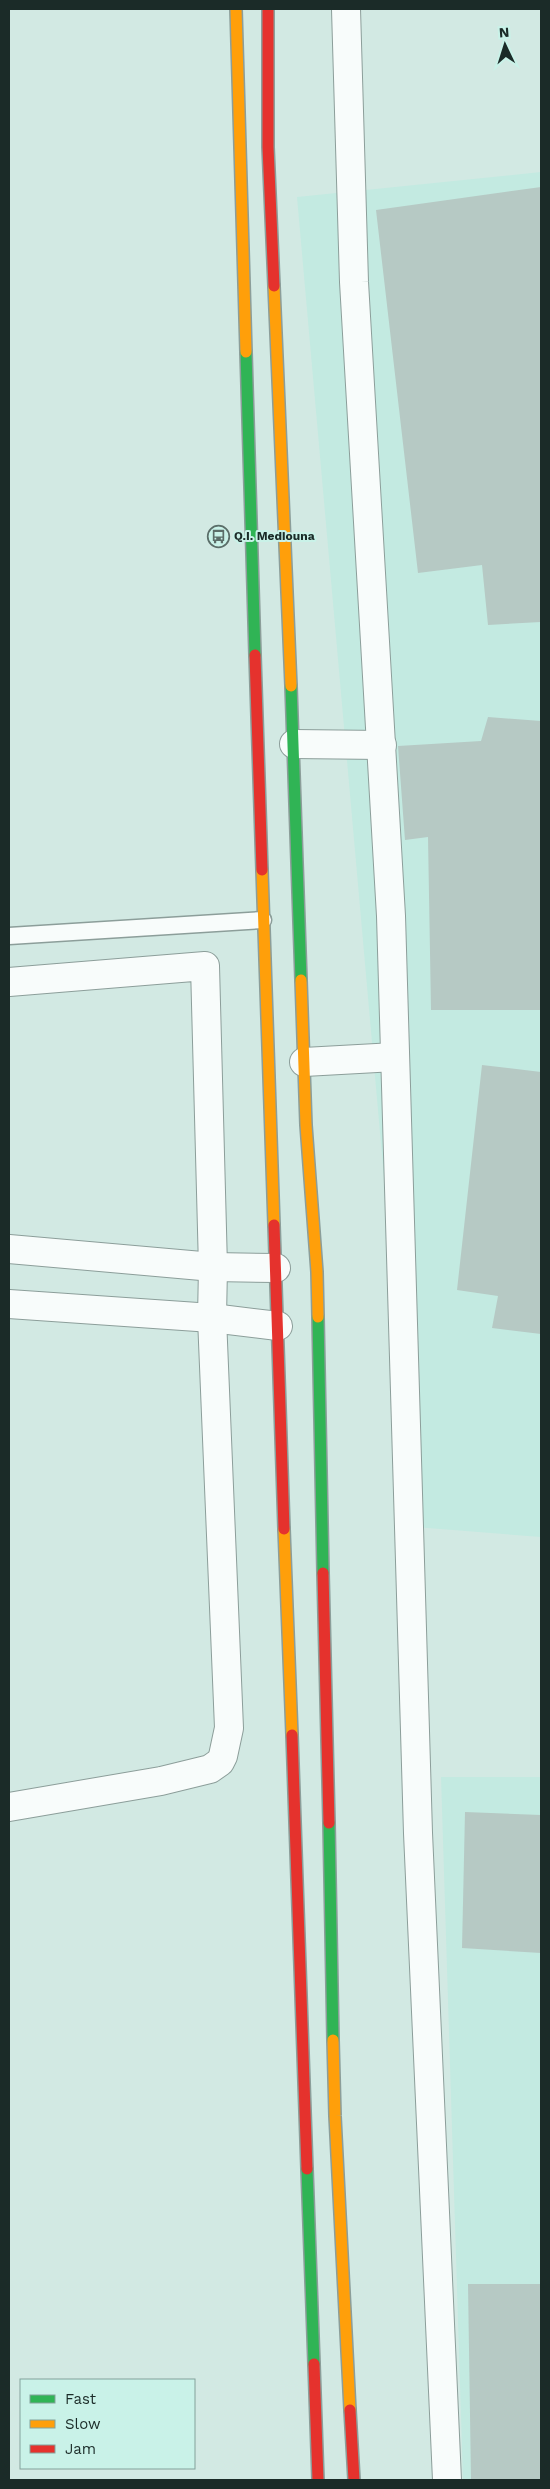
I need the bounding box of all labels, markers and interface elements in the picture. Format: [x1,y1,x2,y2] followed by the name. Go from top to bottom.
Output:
[480,20,530,70] north arrow
[498,24,510,40] text: N
[206,524,230,548] bus stop icon: Q.I. Mediouna
[234,529,315,543] place label: Q.I. Mediouna
[20,2379,195,2469] legend
[65,2390,97,2408] text: Fast
[65,2415,101,2433] text: Slow
[65,2440,96,2458] text: Jam

